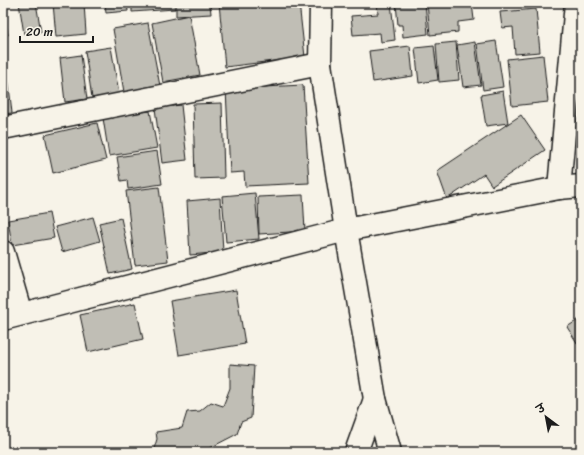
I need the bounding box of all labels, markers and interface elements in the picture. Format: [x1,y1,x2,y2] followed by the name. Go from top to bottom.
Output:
[20,18,93,44] scale bar
[26,21,53,43] text: 20 m
[526,397,566,437] north arrow
[532,398,551,419] text: उ

